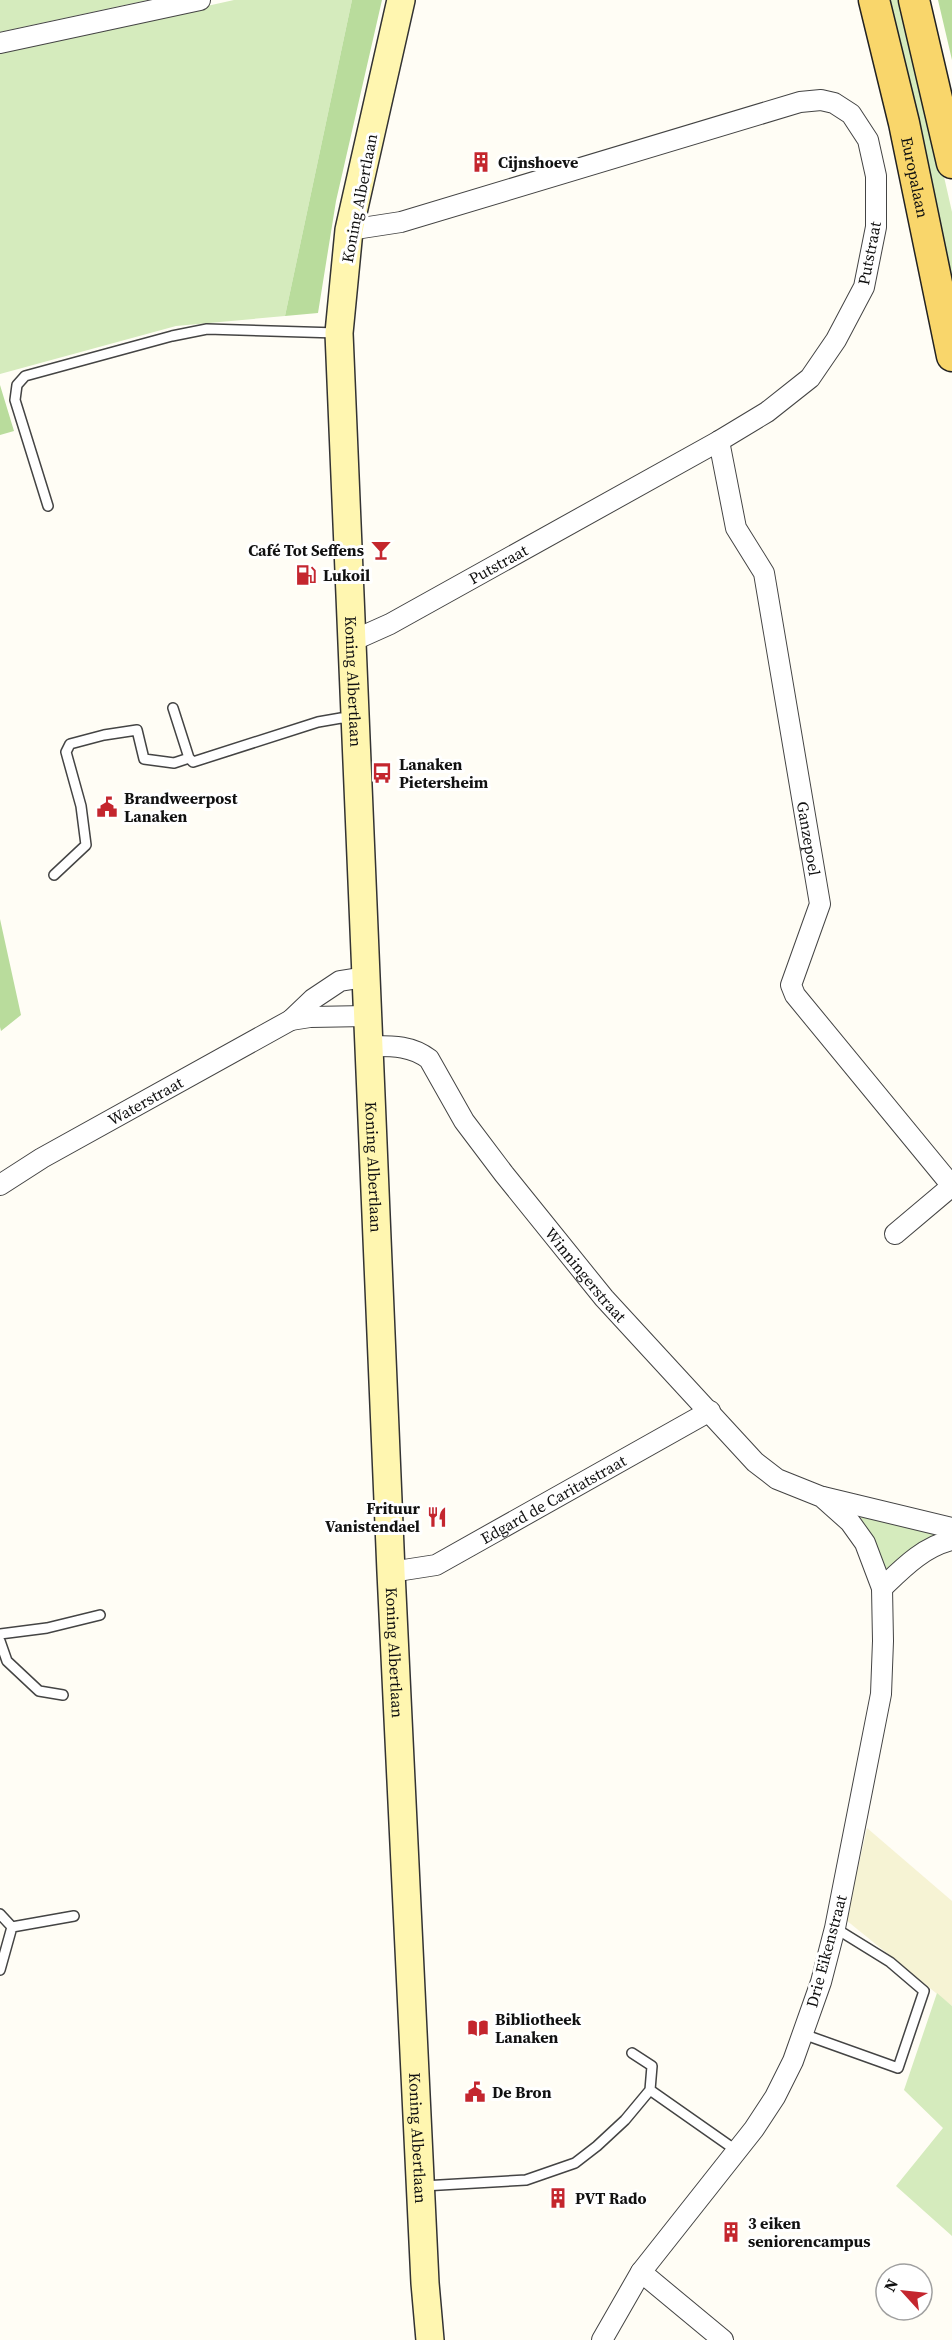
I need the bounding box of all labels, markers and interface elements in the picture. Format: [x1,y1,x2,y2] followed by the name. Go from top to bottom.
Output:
[336,131,382,264] street label: Koning Albertlaan
[896,135,934,220] street label: Europalaan
[469,150,493,174] building icon: Cijnshoeve
[498,151,578,173] place label: Cijnshoeve
[852,219,886,287] street label: Putstraat
[369,538,393,562] bar icon: Café Tot Seffens
[465,538,532,589] street label: Putstraat
[248,539,364,561] place label: Café Tot Seffens
[294,563,318,587] fuel station icon: Lukoil
[323,564,370,586] place label: Lukoil
[340,615,367,748] street label: Koning Albertlaan
[399,753,489,793] place label: Lanaken Pietersheim
[370,761,394,785] bus stop icon: Lanaken Pietersheim
[124,787,238,827] place label: Brandweerpost Lanaken
[95,795,119,819] public building icon: Brandweerpost Lanaken
[792,800,826,878] street label: Ganzepoel
[104,1071,187,1130] street label: Waterstraat
[360,1101,388,1233] street label: Koning Albertlaan
[540,1223,632,1327] street label: Winningerstraat
[477,1449,631,1549] street label: Edgard de Caritatstraat
[325,1497,421,1537] place label: Frituur Vanistendael
[425,1505,449,1529] restaurant icon: Frituur Vanistendael
[381,1587,409,1719] street label: Koning Albertlaan
[800,1891,852,2010] street label: Drie Eikenstraat
[495,2008,581,2048] place label: Bibliotheek Lanaken
[466,2016,490,2040] library icon: Bibliotheek Lanaken
[404,2072,432,2204] street label: Koning Albertlaan
[463,2080,487,2104] public building icon: De Bron
[492,2081,552,2103] place label: De Bron
[546,2186,570,2210] building icon: PVT Rado
[575,2187,647,2209] place label: PVT Rado
[748,2212,871,2252] place label: 3 eiken seniorencampus
[719,2220,743,2244] building icon: 3 eiken seniorencampus
[874,2262,934,2322] north arrow
[878,2275,903,2295] text: N

